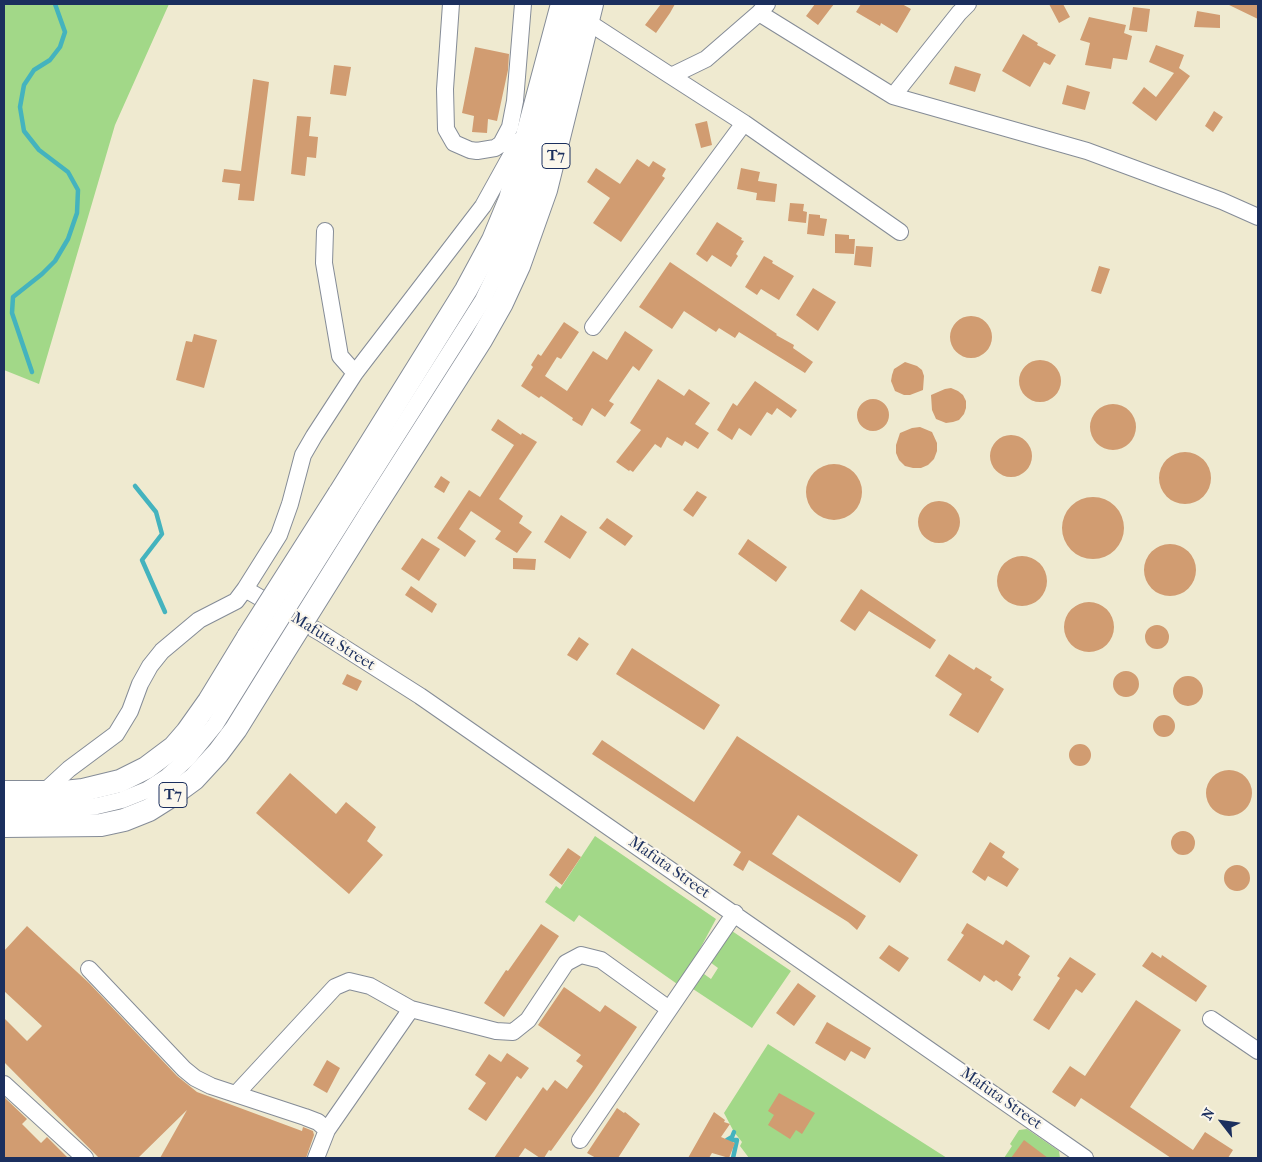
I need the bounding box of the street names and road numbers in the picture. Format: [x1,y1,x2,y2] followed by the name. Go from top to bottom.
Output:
[542,144,570,168] road number: T7
[288,609,378,675] street label: Mafuta Street
[159,782,187,808] road number: T7
[624,833,714,903] street label: Mafuta Street
[956,1064,1046,1134] street label: Mafuta Street

